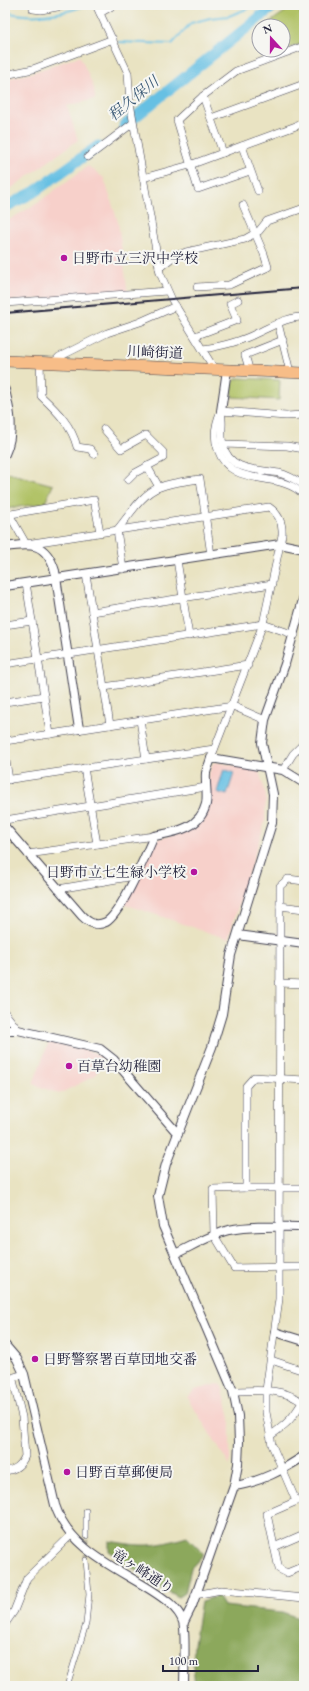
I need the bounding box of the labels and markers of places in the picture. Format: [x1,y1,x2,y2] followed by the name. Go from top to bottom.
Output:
[72,249,198,267] place label: 日野市立三沢中学校
[59,253,69,263] marker: 日野市立三沢中学校
[46,863,186,881] place label: 日野市立七生緑小学校
[189,867,199,877] marker: 日野市立七生緑小学校
[77,1057,161,1075] place label: 百草台幼稚園
[64,1061,74,1071] marker: 百草台幼稚園
[43,1350,197,1368] place label: 日野警察署百草団地交番
[30,1354,40,1364] marker: 日野警察署百草団地交番
[75,1463,173,1481] place label: 日野百草郵便局
[62,1467,72,1477] marker: 日野百草郵便局

